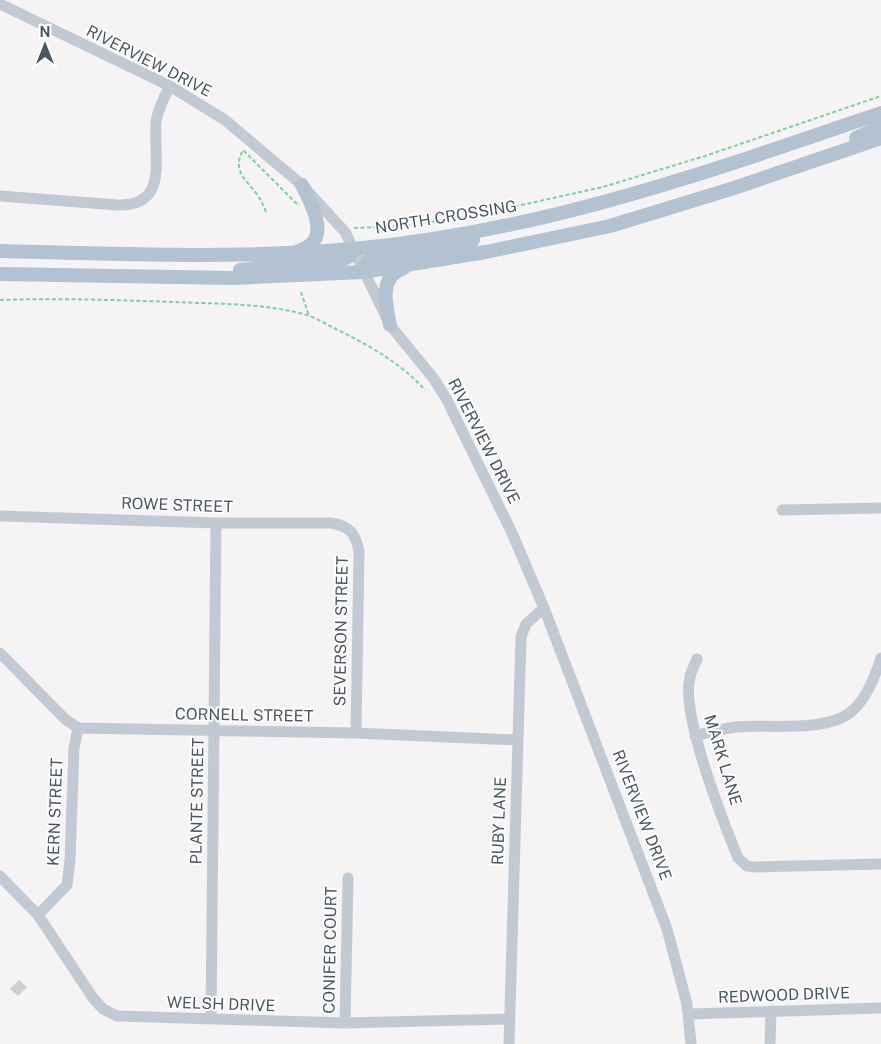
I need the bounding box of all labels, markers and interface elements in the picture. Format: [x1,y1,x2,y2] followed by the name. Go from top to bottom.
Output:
[20,20,70,70] north arrow
[83,21,215,101] street label: RIVERVIEW DRIVE
[40,24,50,40] text: N
[374,196,518,238] street label: NORTH CROSSING
[444,375,524,507] street label: RIVERVIEW DRIVE
[121,494,234,516] street label: ROWE STREET
[330,555,352,706] street label: SEVERSON STREET
[175,704,314,726] street label: CORNELL STREET
[700,712,746,808] street label: MARK LANE
[186,737,208,865] street label: PLANTE STREET
[608,747,676,883] street label: RIVERVIEW DRIVE
[44,757,66,866] street label: KERN STREET
[488,777,510,865] street label: RUBY LANE
[319,886,341,1014] street label: CONIFER COURT
[718,983,850,1007] street label: REDWOOD DRIVE
[166,993,276,1015] street label: WELSH DRIVE

